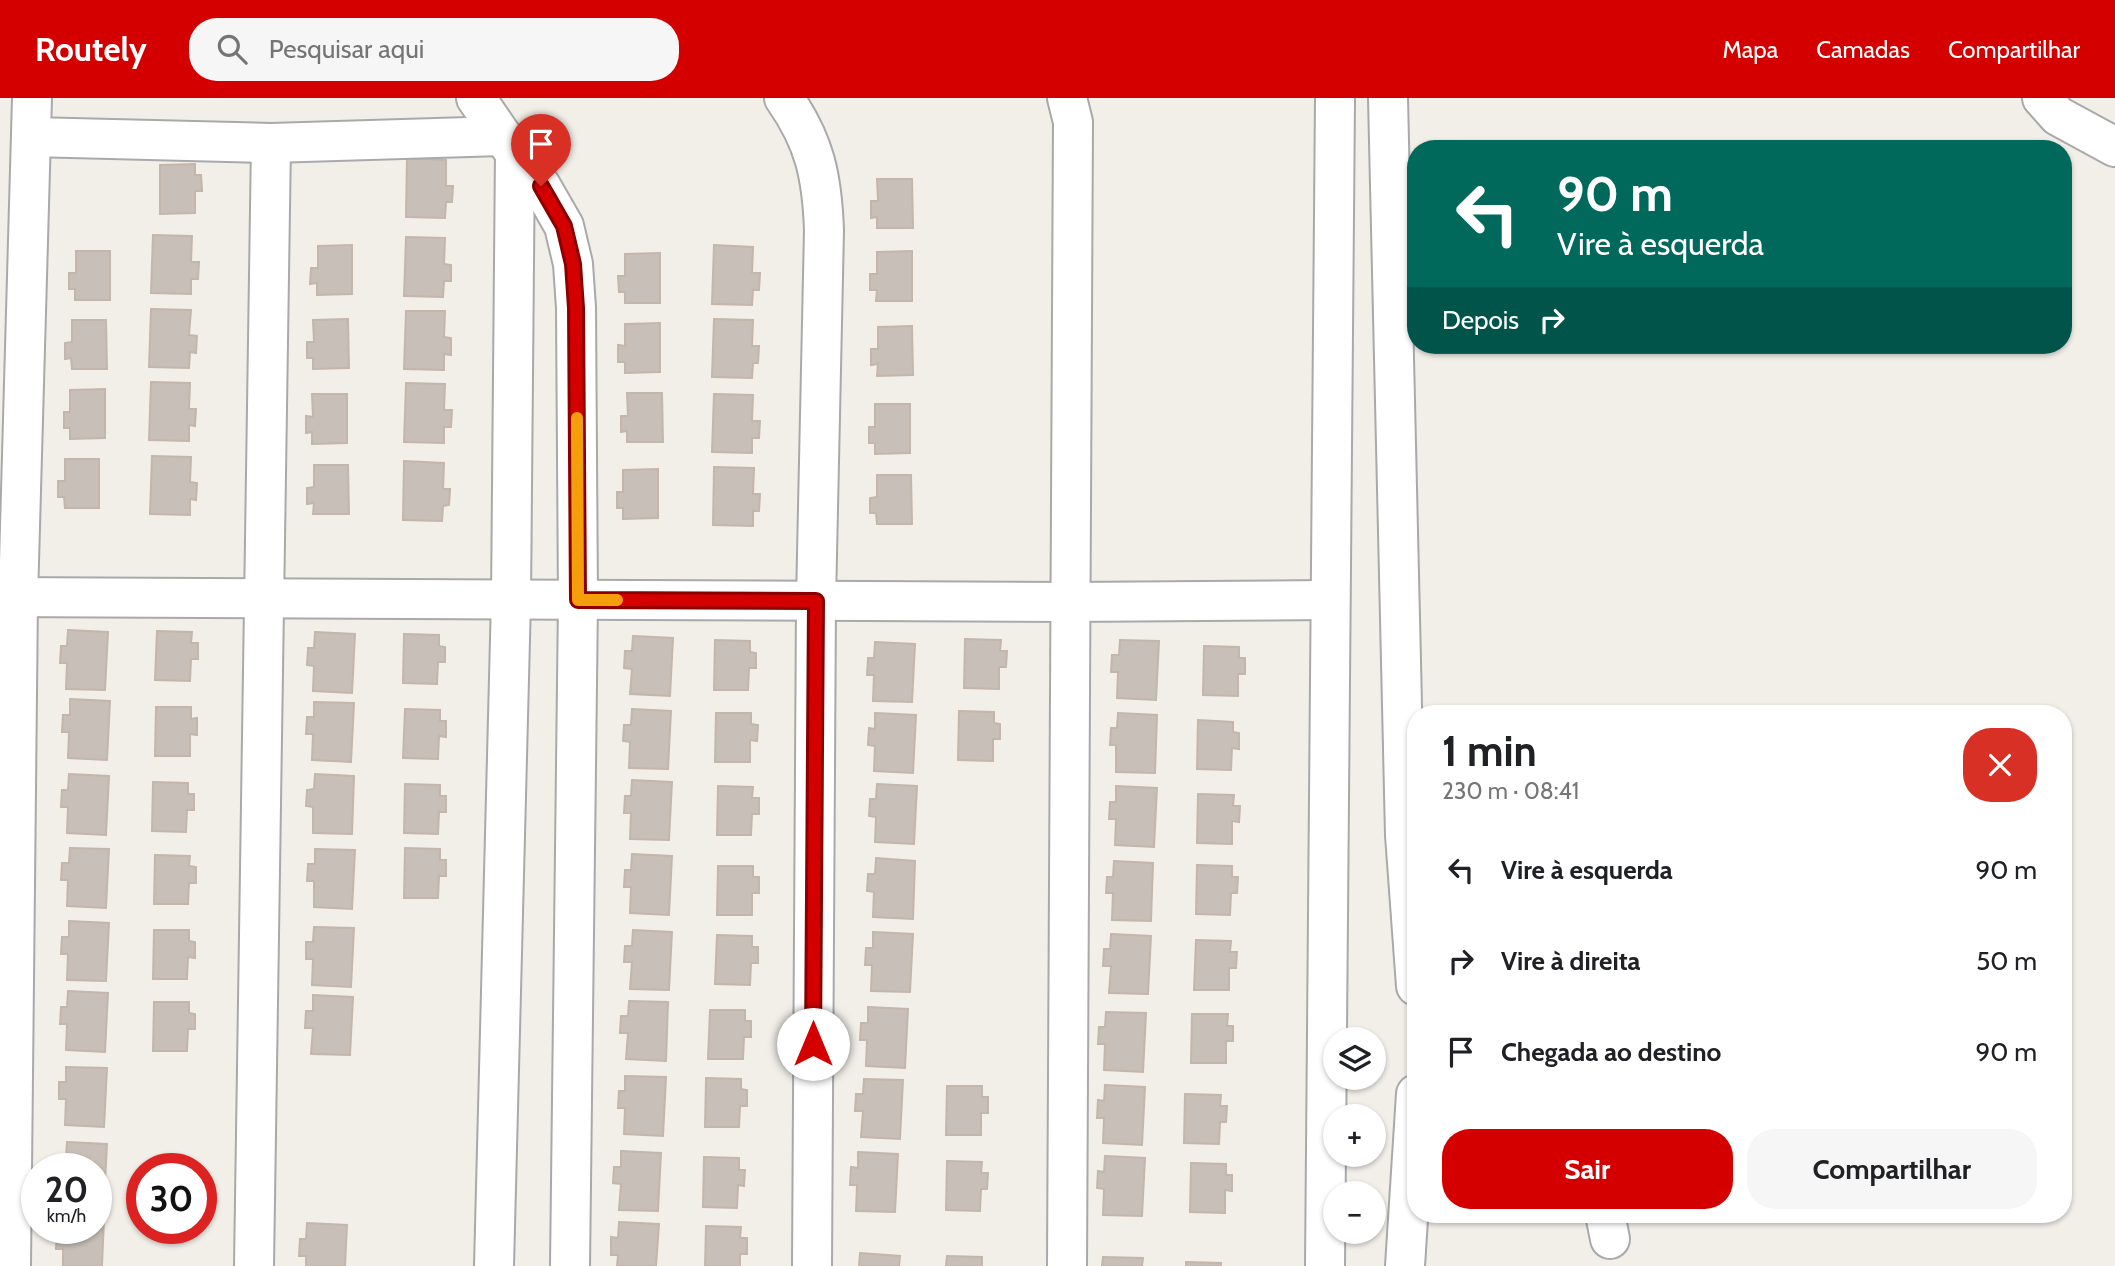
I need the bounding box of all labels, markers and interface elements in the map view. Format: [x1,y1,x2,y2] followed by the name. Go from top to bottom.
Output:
[189,18,679,81] search box
[35,29,147,69] text: Routely
[213,30,251,68] icon: search
[269,33,424,65] text: Pesquisar aqui
[1722,35,1778,64] text: Mapa
[1816,35,1910,64] text: Camadas
[1948,35,2080,64] text: Compartilhar
[511,114,571,186] pin
[522,125,560,163] icon: arrive
[1557,164,1673,223] text: 90 m
[1442,168,1533,259] icon: left
[1557,224,1764,263] text: Vire à esquerda
[1533,301,1571,339] icon: right
[1442,304,1519,336] text: Depois
[1442,725,1537,777] text: 1 min
[1963,728,2037,802] button: close
[1442,777,1579,805] text: 230 m · 08:41
[1442,851,1480,889] icon: left
[1501,854,1673,886] text: Vire à esquerda
[1975,854,2037,886] text: 90 m
[1442,942,1480,980] icon: right
[1501,945,1641,977] text: Vire à direita
[1976,945,2037,977] text: 50 m
[776,1007,850,1081] position arrow
[1323,1027,1386,1244] map controls
[1323,1027,1386,1090] button: layers
[1442,1033,1480,1071] icon: arrive
[1501,1036,1721,1068] text: Chegada ao destino
[1975,1036,2037,1068] text: 90 m
[1323,1104,1386,1167] button: +
[1442,1129,1733,1209] button: Sair
[1747,1129,2037,1209] button: Compartilhar
[126,1153,217,1244] speed limit sign: 30
[45,1168,88,1211] text: 20
[1323,1181,1386,1244] button: −
[47,1205,86,1227] text: km/h

